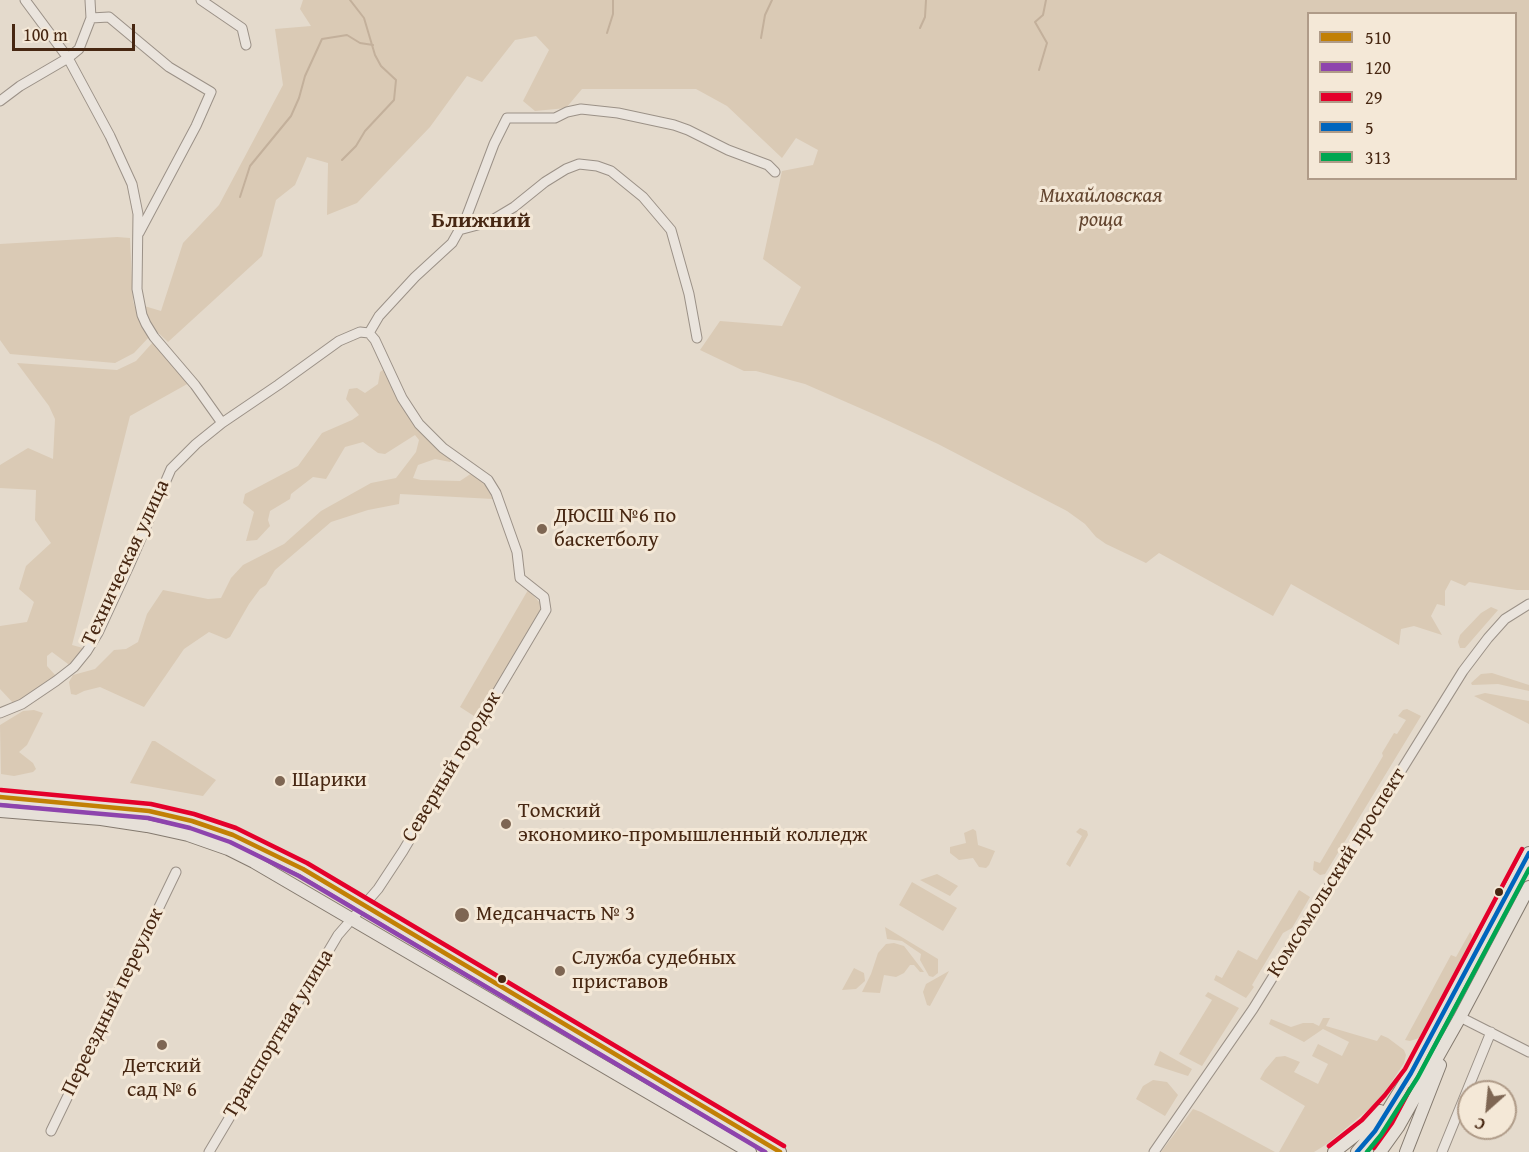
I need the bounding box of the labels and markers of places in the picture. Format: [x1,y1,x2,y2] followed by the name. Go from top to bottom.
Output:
[554,504,676,554] place label: ДЮСШ №6 по баскетболу
[535,522,549,536] marker: ДЮСШ №6 по баскетболу
[292,768,367,794] place label: Шарики
[273,774,287,788] marker: Шарики
[518,799,867,849] place label: Томский экономико-промышленный колледж
[499,817,513,831] marker: Томский экономико-промышленный колледж
[1493,886,1505,898] unlabelled marker
[476,902,635,928] place label: Медсанчасть № 3
[453,906,471,924] marker: Медсанчасть № 3
[572,946,736,996] place label: Служба судебных приставов
[553,964,567,978] marker: Служба судебных приставов
[496,973,508,985] unlabelled marker
[155,1038,169,1052] marker: Детский сад № 6
[123,1054,201,1104] place label: Детский сад № 6

